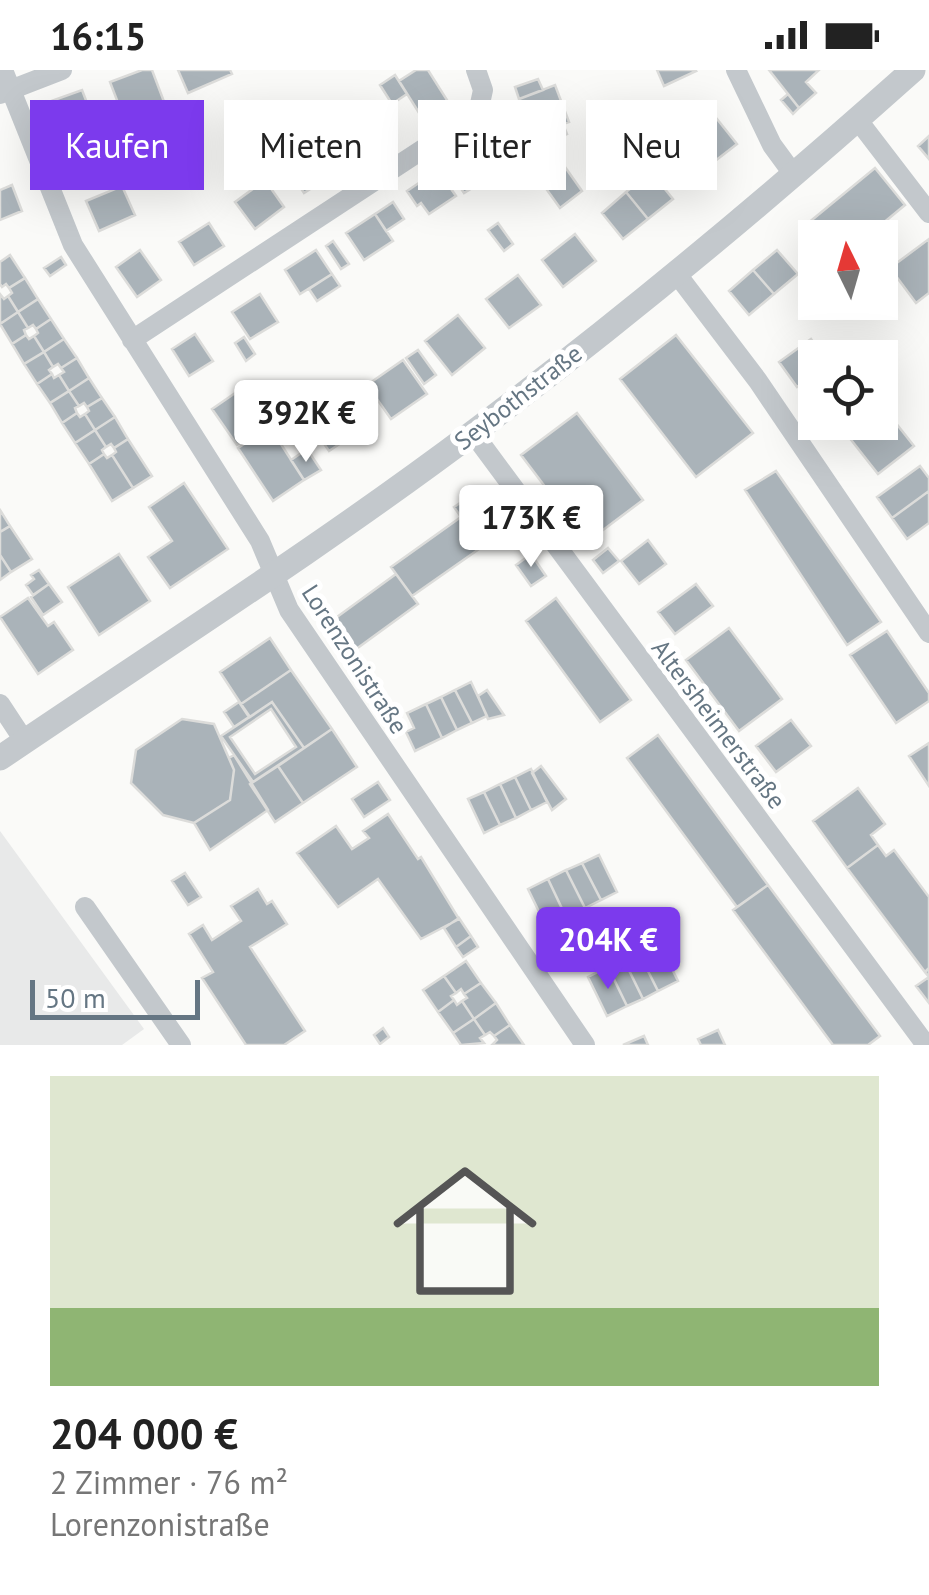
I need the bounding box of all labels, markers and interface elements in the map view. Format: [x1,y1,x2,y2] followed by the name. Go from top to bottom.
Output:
[50,11,146,60] text: 16:15
[30,100,204,190] chip: Kaufen
[224,100,398,190] chip: Mieten
[418,100,566,190] chip: Filter
[586,100,717,190] chip: Neu
[798,220,898,320] north arrow
[798,220,898,440] map controls
[448,337,588,457] street label: Seybothstraße
[798,340,898,440] button: locate
[225,380,387,465] pin: 392K €
[256,391,356,433] text: 392K €
[450,485,612,570] pin: 173K €
[481,496,581,538] text: 173K €
[295,578,415,740] street label: Lorenzonistraße
[645,633,793,815] street label: Altersheimerstraße
[527,907,689,992] pin: 204K €
[558,918,658,960] text: 204K €
[30,975,200,1020] scale bar
[45,979,106,1016] text: 50 m
[375,1141,555,1321] icon: home
[50,1406,238,1461] text: 204 000 €
[50,1461,288,1503] text: 2 Zimmer · 76 m²
[50,1503,270,1545] text: Lorenzonistraße

